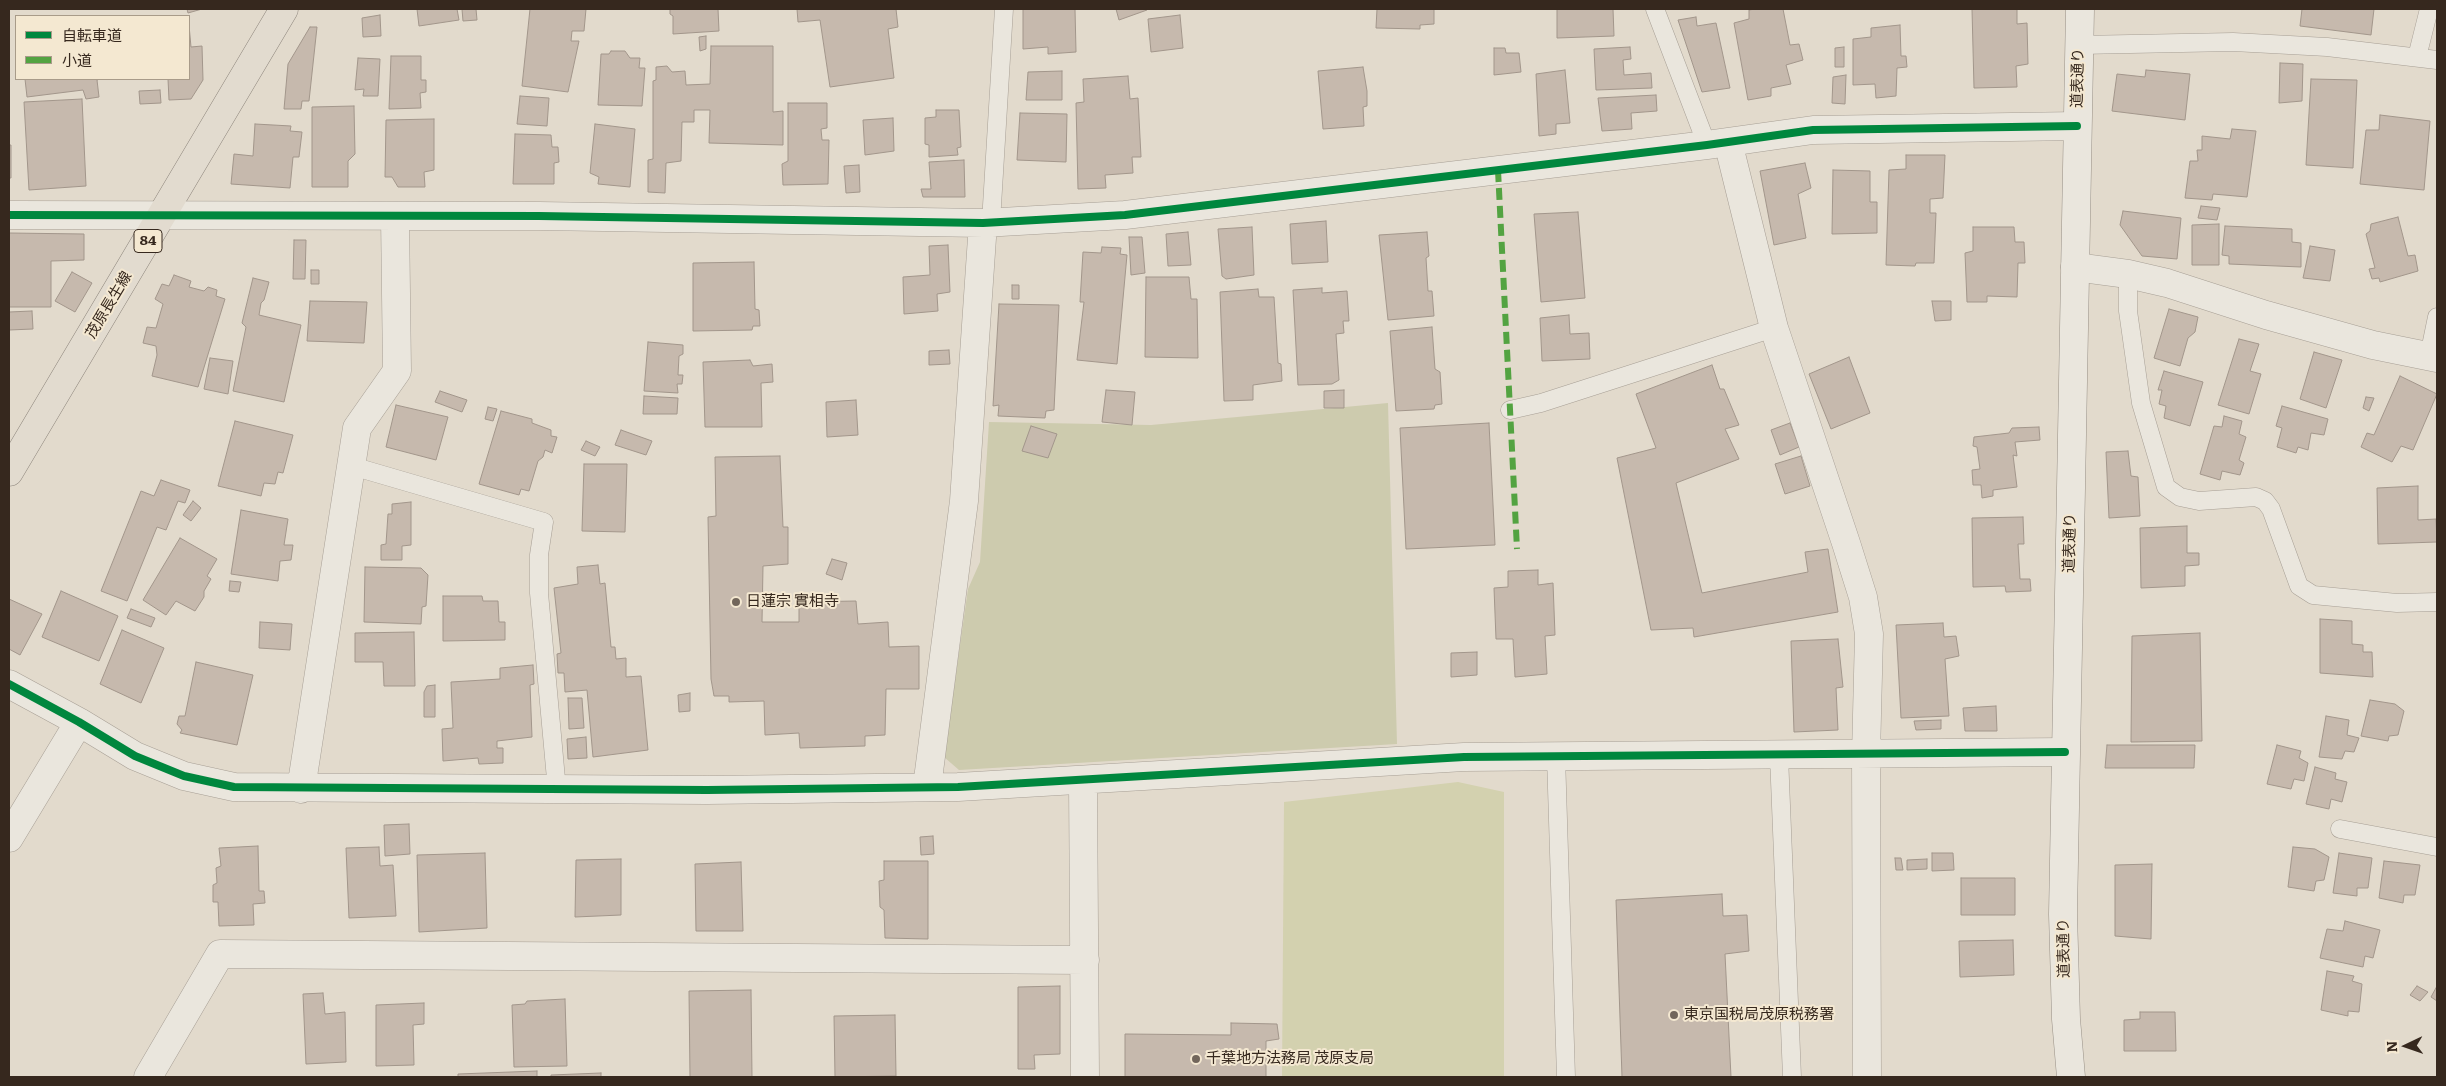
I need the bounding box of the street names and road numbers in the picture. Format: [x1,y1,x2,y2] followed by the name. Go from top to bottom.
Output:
[2068,48,2088,108] street label: 道表通り
[134,230,162,252] road number: 84
[82,268,136,342] street label: 茂原長生線
[2060,513,2080,573] street label: 道表通り
[2054,918,2074,978] street label: 道表通り

